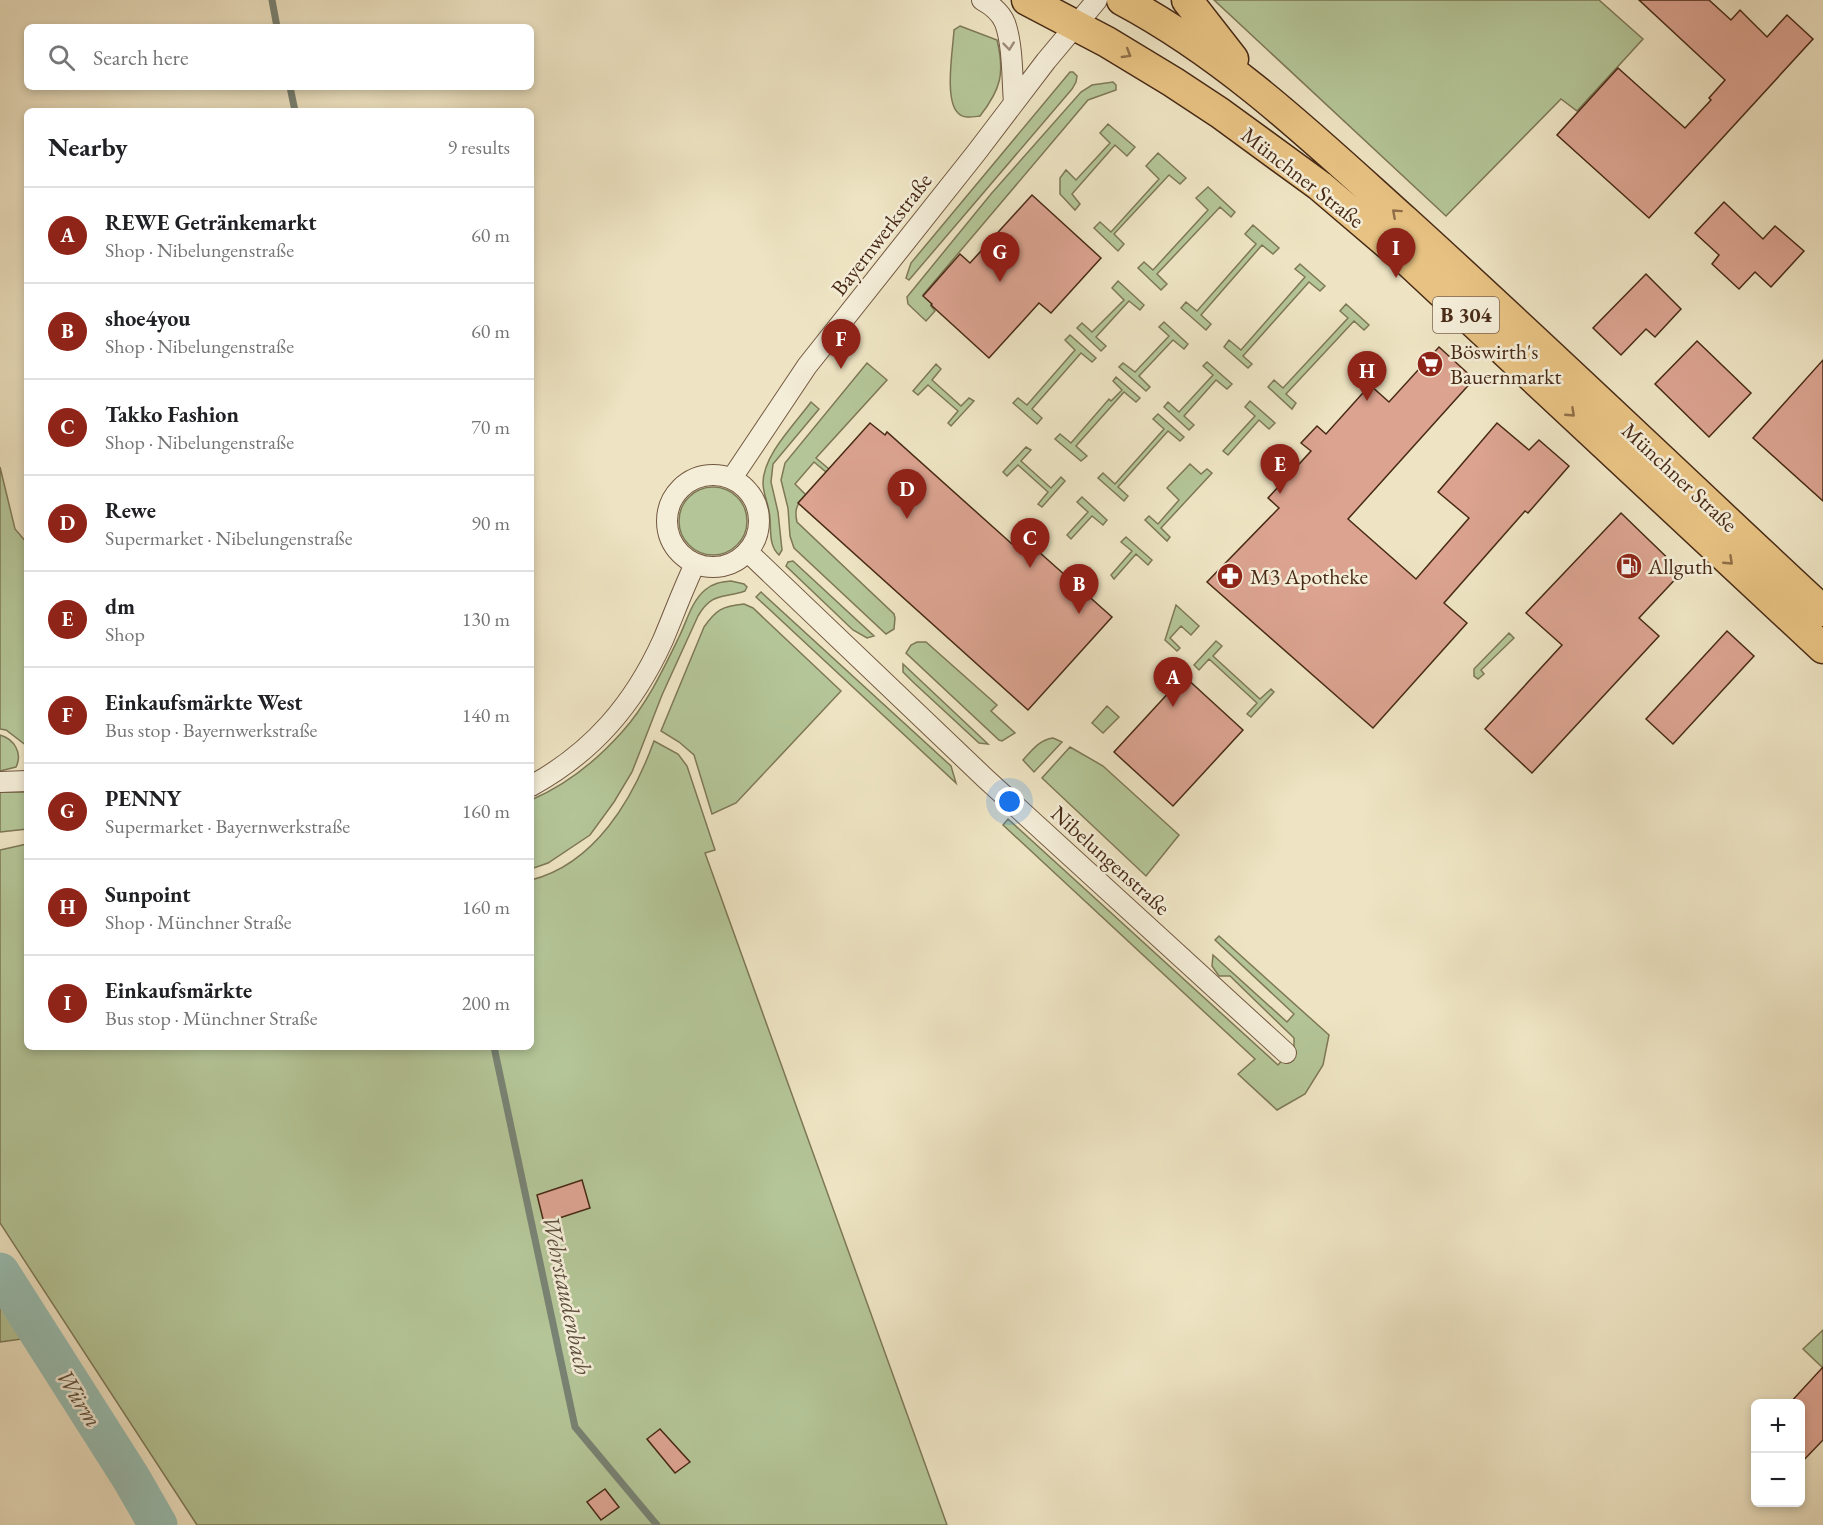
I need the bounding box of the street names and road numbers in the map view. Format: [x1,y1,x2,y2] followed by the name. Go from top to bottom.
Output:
[1235,120,1370,235] street label: Münchner Straße
[824,167,939,302] street label: Bayernwerkstraße
[1433,297,1499,333] road number: B 304
[1616,416,1744,539] street label: Münchner Straße
[1045,799,1177,922] street label: Nibelungenstraße

